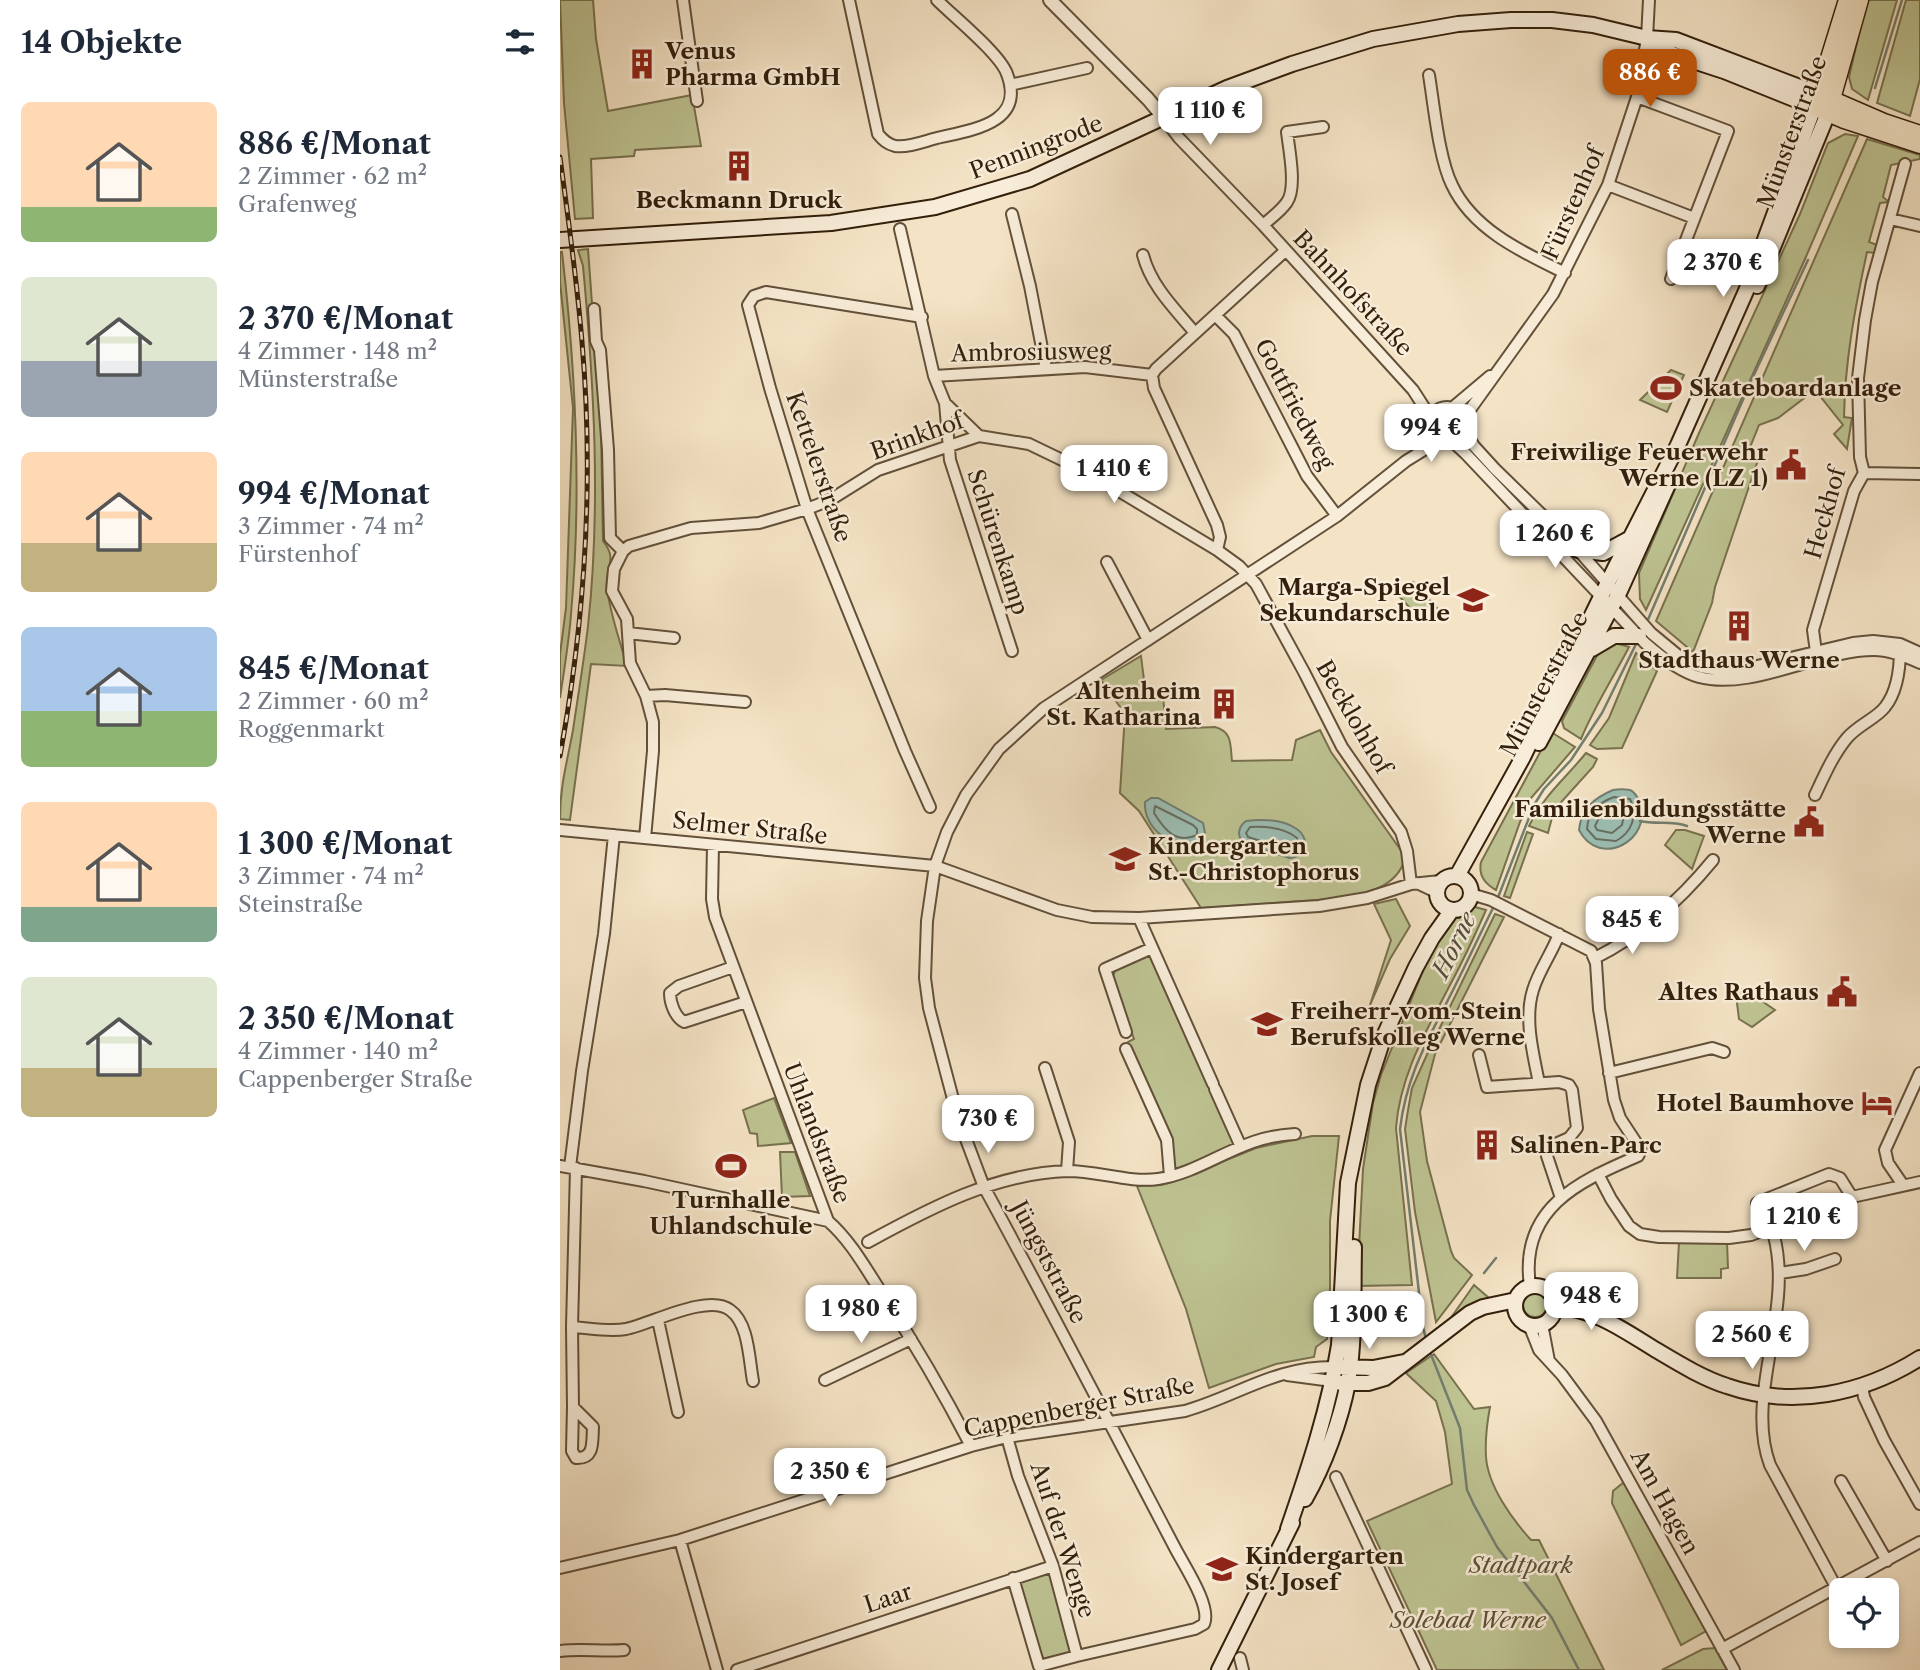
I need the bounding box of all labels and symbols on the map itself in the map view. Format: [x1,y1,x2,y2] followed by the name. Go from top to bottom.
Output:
[664,37,841,91] place label: Venus Pharma GmbH
[625,47,659,81] building icon: Venus Pharma GmbH
[1601,50,1699,109] pin: 886 €
[1751,52,1833,212] street label: Münsterstraße
[1145,88,1275,147] pin: 1 110 €
[966,109,1106,185] street label: Penningrode
[1536,140,1611,264] street label: Fürstenhof
[722,149,756,183] building icon: Beckmann Druck
[636,186,843,214] place label: Beckmann Druck
[1287,224,1419,362] street label: Bahnhofstraße
[1658,240,1788,299] pin: 2 370 €
[1249,334,1342,475] street label: Gottfriedweg
[950,337,1112,367] street label: Ambrosiusweg
[1649,371,1683,405] sports icon: Skateboardanlage
[1689,374,1902,402] place label: Skateboardanlage
[780,388,858,546] street label: Kettelerstraße
[867,405,970,466] street label: Brinkhof
[1382,405,1480,464] pin: 994 €
[1510,438,1769,492] place label: Freiwilige Feuerwehr Werne (LZ 1)
[1049,446,1179,505] pin: 1 410 €
[1774,448,1808,482] public building icon: Freiwilige Feuerwehr Werne (LZ 1)
[1799,461,1852,562] street label: Heckhof
[961,466,1035,618] street label: Schürenkamp
[1490,510,1620,570] pin: 1 260 €
[1259,573,1450,627] place label: Marga-Spiegel Sekundarschule
[1456,583,1490,617] school or university icon: Marga-Spiegel Sekundarschule
[1494,607,1594,761] street label: Münsterstraße
[1722,609,1756,643] building icon: Stadthaus Werne
[1638,646,1840,674] place label: Stadthaus Werne
[1310,655,1399,781] street label: Becklohhof
[1046,677,1202,731] place label: Altenheim St. Katharina
[1207,687,1241,721] building icon: Altenheim St. Katharina
[1514,795,1786,849] place label: Familienbildungsstätte Werne
[1792,805,1826,839] public building icon: Familienbildungsstätte Werne
[671,806,829,850] street label: Selmer Straße
[1148,832,1360,886] place label: Kindergarten St.-Christophorus
[1108,842,1142,876] school or university icon: Kindergarten St.-Christophorus
[1583,897,1681,956] pin: 845 €
[1425,906,1483,985] water label: Horne
[1825,975,1859,1009] public building icon: Altes Rathaus
[1657,978,1819,1006] place label: Altes Rathaus
[1290,997,1525,1051] place label: Freiherr-vom-Stein Berufskolleg Werne
[1250,1007,1284,1041] school or university icon: Freiherr-vom-Stein Berufskolleg Werne
[777,1059,857,1207] street label: Uhlandstraße
[1860,1086,1894,1120] hotel icon: Hotel Baumhove
[1656,1089,1854,1117] place label: Hotel Baumhove
[939,1096,1037,1155] pin: 730 €
[1470,1128,1504,1162] building icon: Salinen-Parc
[1510,1131,1662,1159] place label: Salinen-Parc
[714,1149,748,1183] sports icon: Turnhalle Uhlandschule
[649,1186,813,1240] place label: Turnhalle Uhlandschule
[1004,1193,1093,1328] street label: Jüngststraße
[1739,1194,1869,1253] pin: 1 210 €
[1542,1272,1640,1332] pin: 948 €
[796,1286,926,1345] pin: 1 980 €
[1304,1292,1434,1351] pin: 1 300 €
[1687,1312,1817,1371] pin: 2 560 €
[961,1371,1197,1443] street label: Cappenberger Straße
[1624,1444,1705,1559] street label: Am Hagen
[765,1448,895,1508] pin: 2 350 €
[1024,1458,1101,1621] street label: Auf der Wenge
[1245,1542,1404,1596] place label: Kindergarten St. Josef
[1467,1551,1573,1579] park label: Stadtpark
[1205,1552,1239,1586] school or university icon: Kindergarten St. Josef
[860,1577,916,1619] street label: Laar
[1388,1606,1547,1634] park label: Solebad Werne

